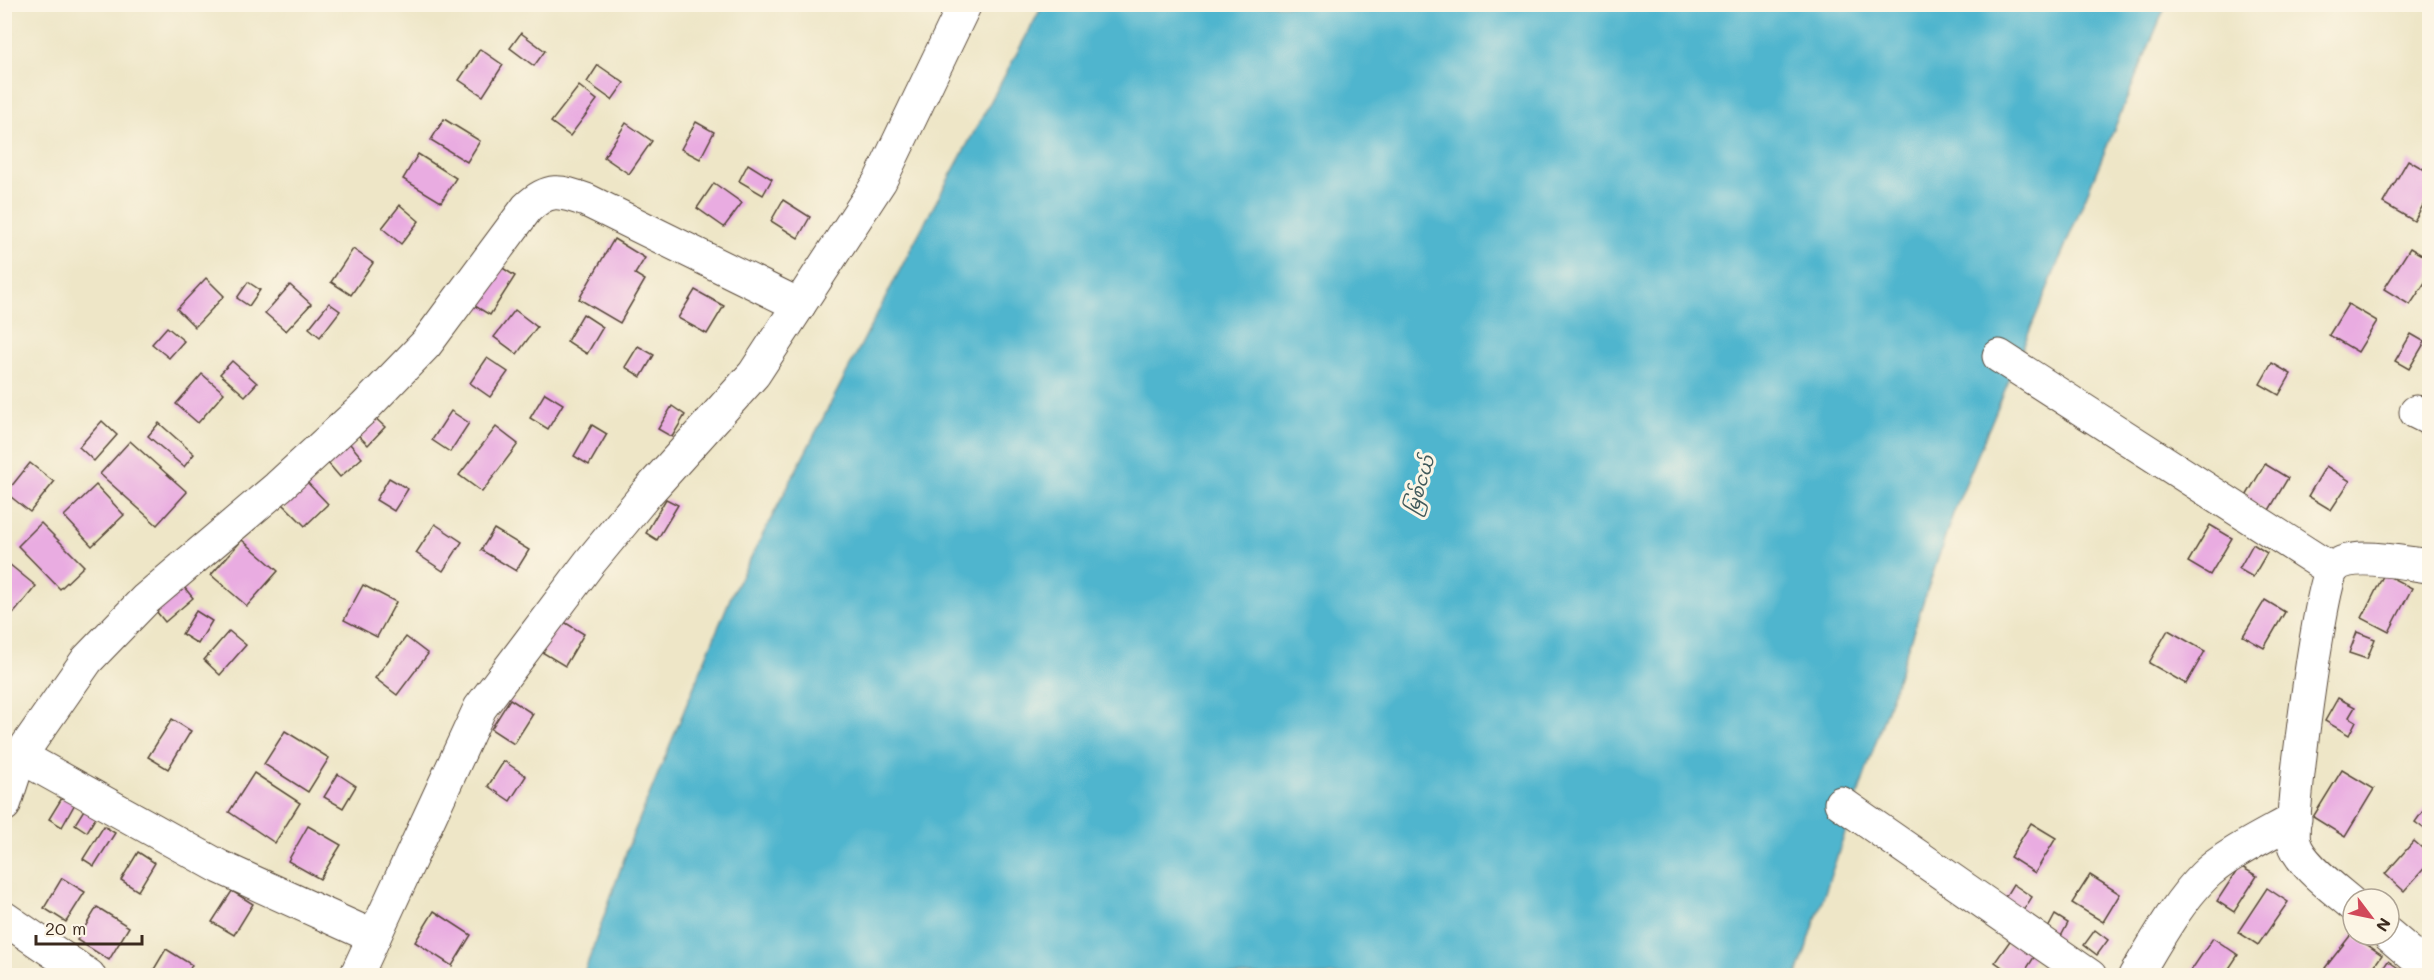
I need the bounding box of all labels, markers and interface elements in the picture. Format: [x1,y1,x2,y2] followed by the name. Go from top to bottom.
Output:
[1399,451,1444,518] water label: မြစ်ငယ်
[2341,887,2401,947] north arrow
[36,908,142,946] scale bar
[2372,914,2396,936] text: N
[45,916,86,940] text: 20 m

